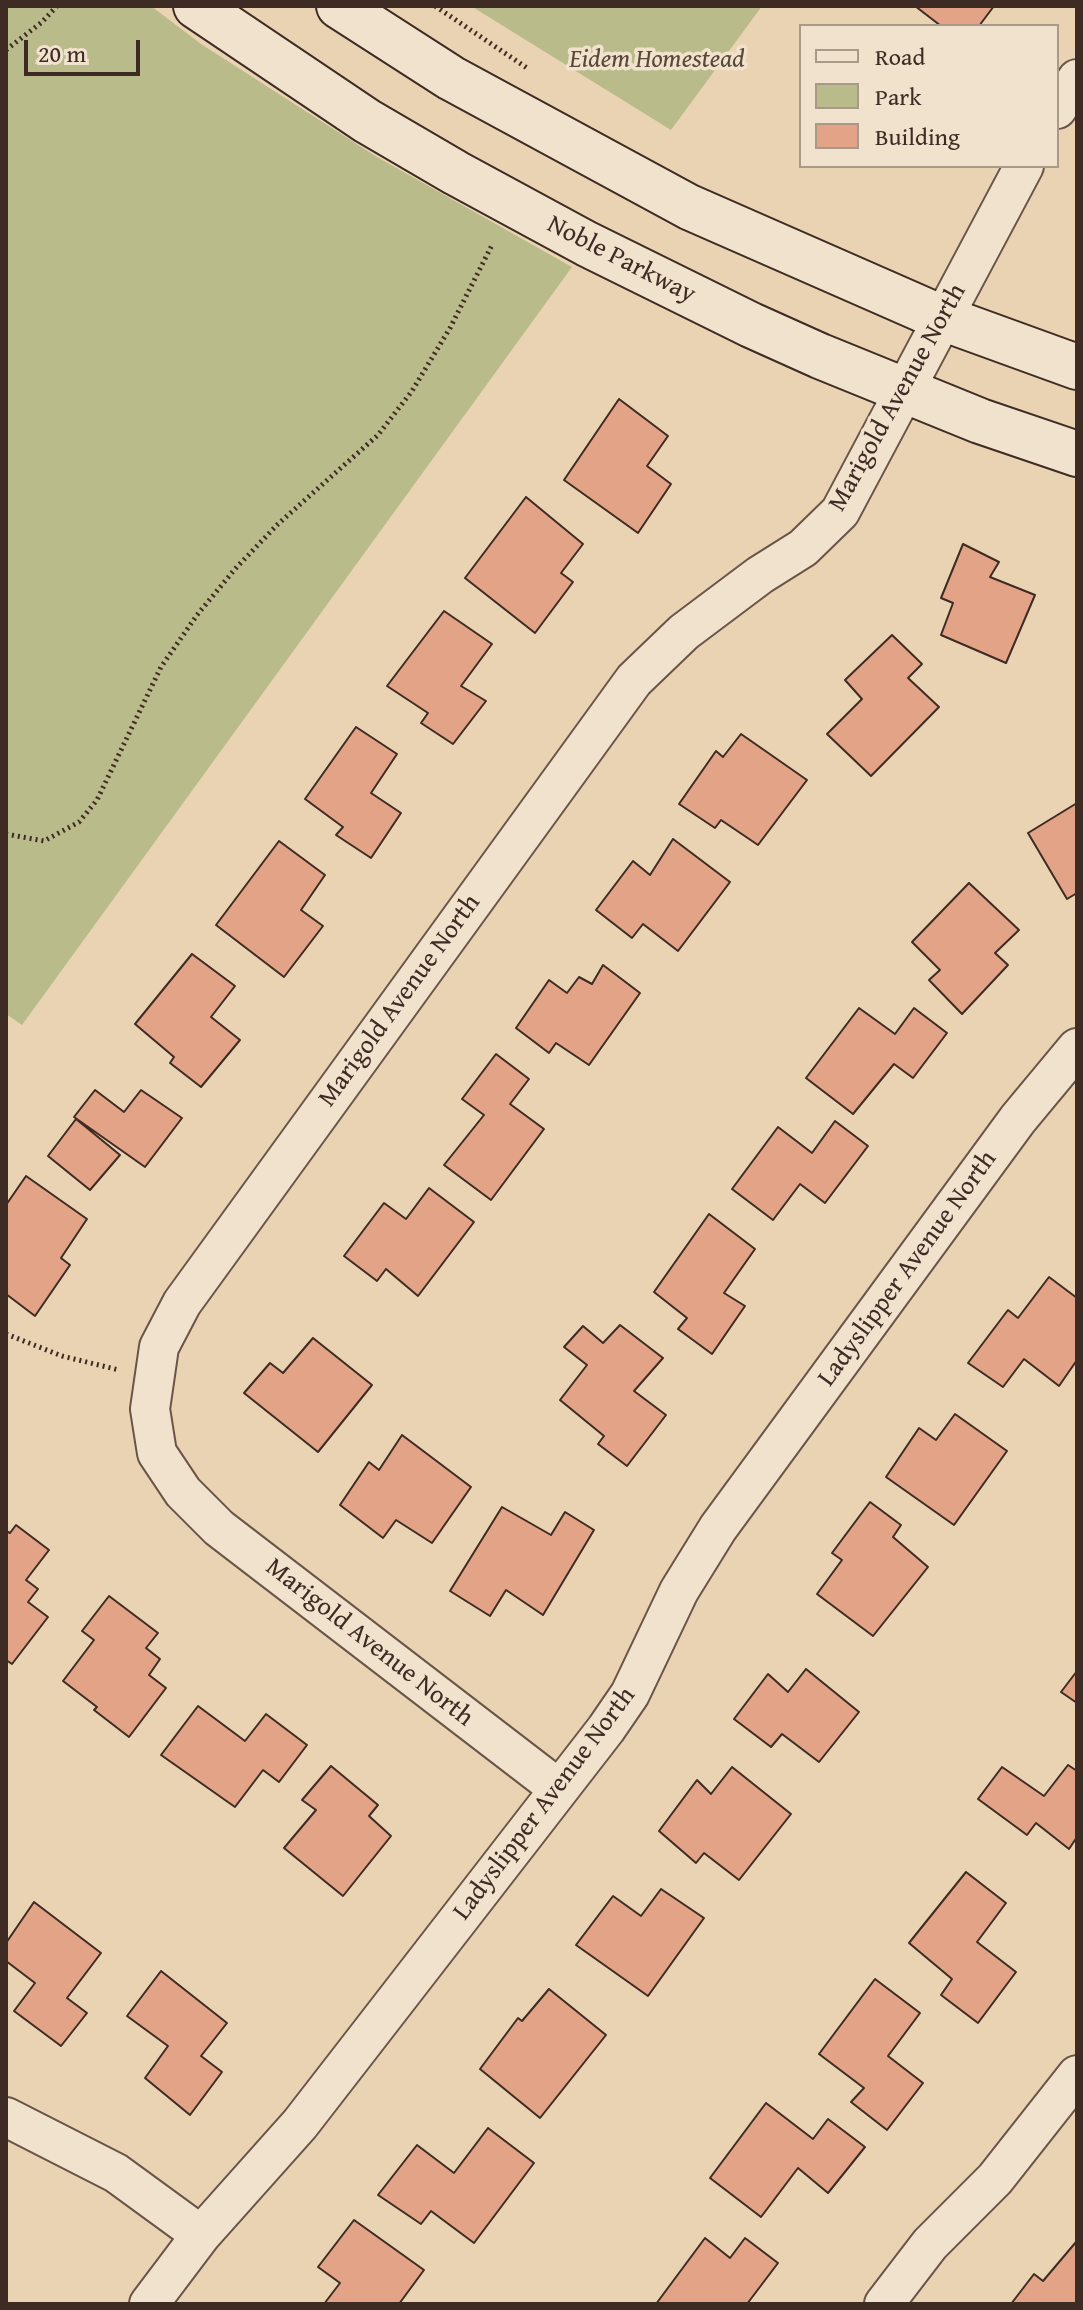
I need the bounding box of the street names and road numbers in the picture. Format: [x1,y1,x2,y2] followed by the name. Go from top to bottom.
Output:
[542,209,700,311] street label: Noble Parkway
[823,279,973,517] street label: Marigold Avenue North
[312,889,488,1113] street label: Marigold Avenue North
[812,1145,1004,1393] street label: Ladyslipper Avenue North
[259,1552,479,1734] street label: Marigold Avenue North
[447,1681,643,1927] street label: Ladyslipper Avenue North

